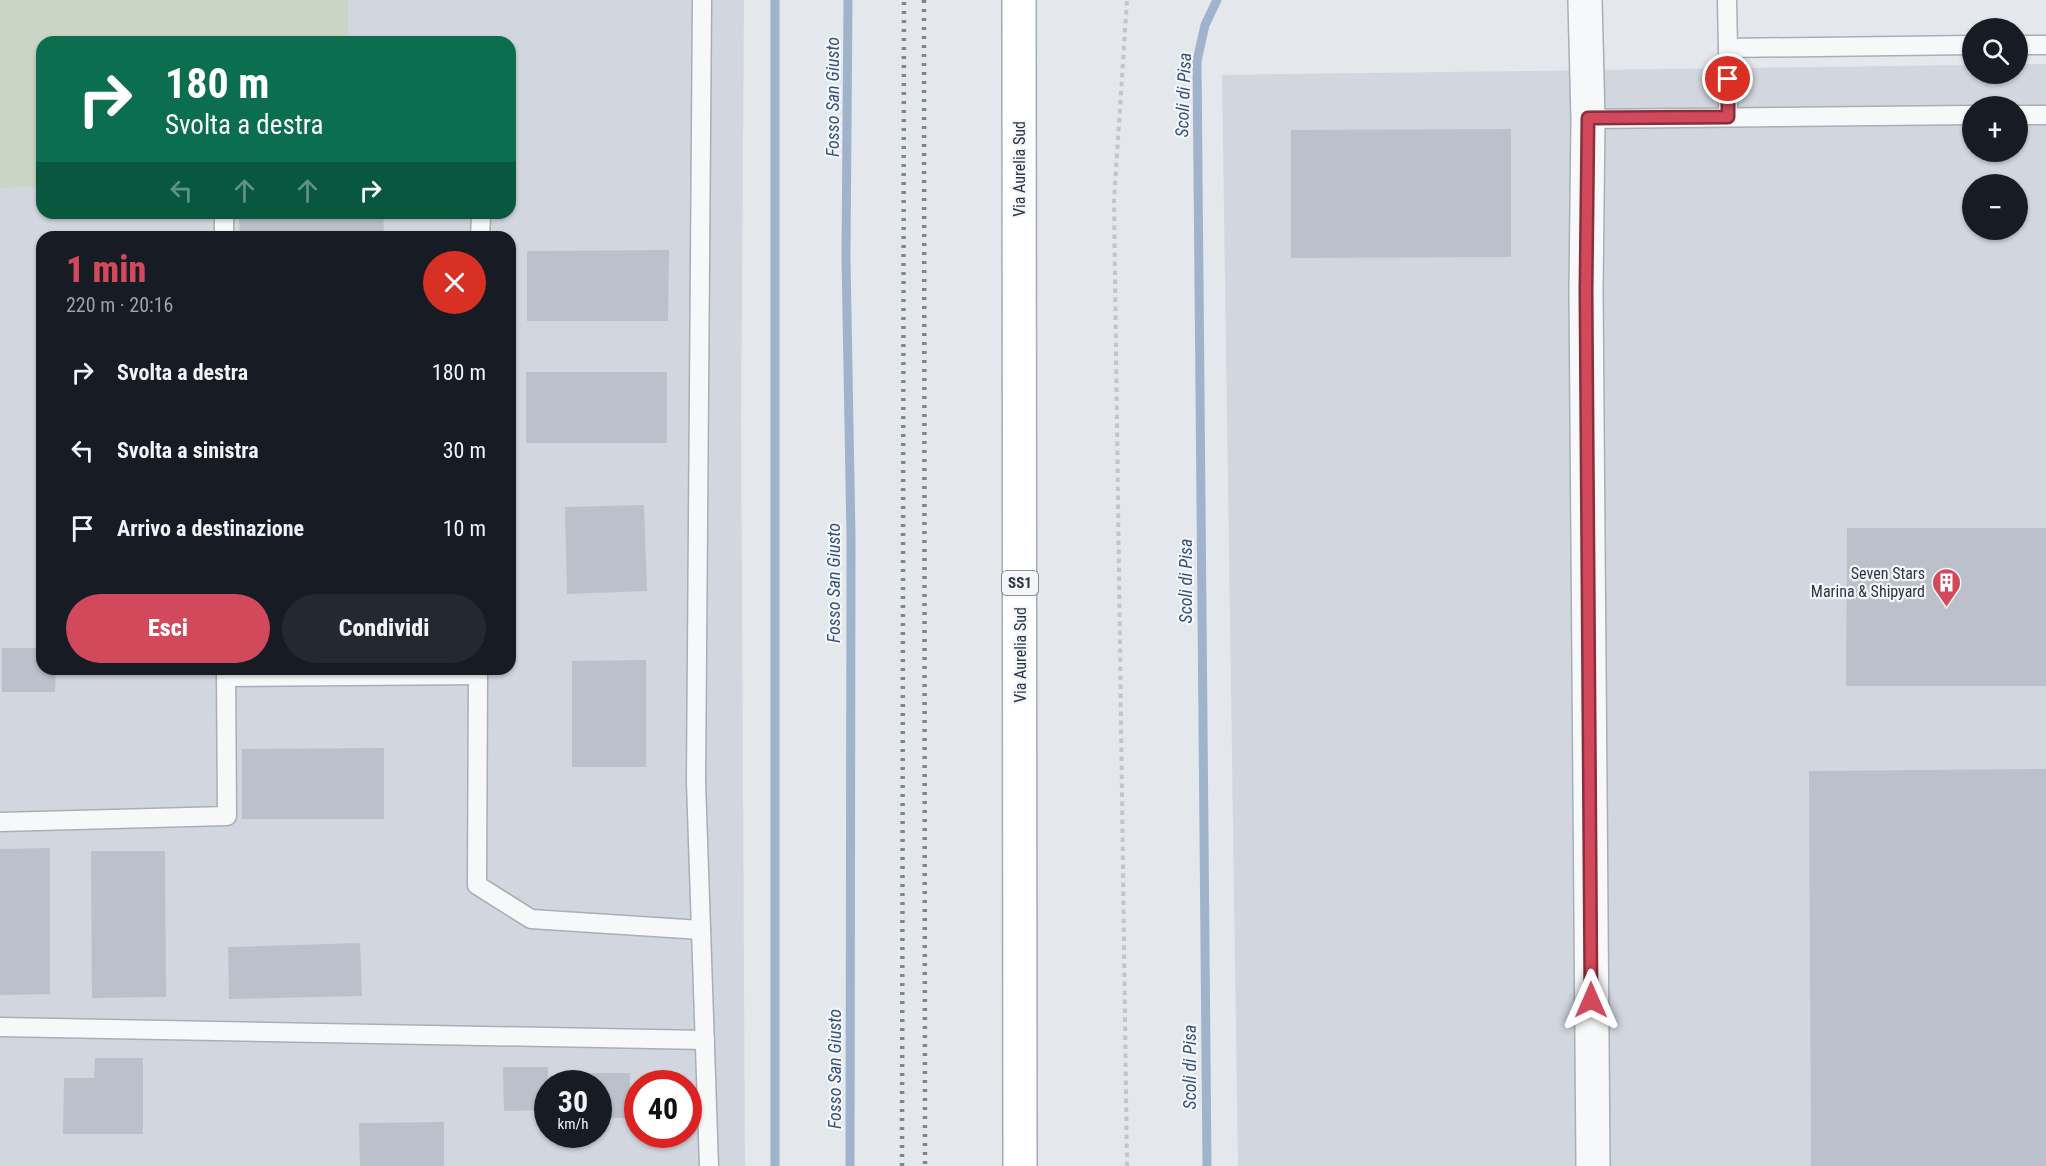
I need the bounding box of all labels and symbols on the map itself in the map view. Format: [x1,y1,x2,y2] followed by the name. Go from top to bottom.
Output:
[822,37,843,157] water label: Fosso San Giusto
[1171,52,1195,138] water label: Scoli di Pisa
[1702,53,1753,104] pin
[1010,121,1029,217] street label: Via Aurelia Sud
[823,523,844,643] water label: Fosso San Giusto
[1175,539,1196,623] water label: Scoli di Pisa
[1811,564,1925,601] place label: Seven Stars Marina & Shipyard
[1930,566,1962,608] building icon: Seven Stars Marina & Shipyard
[1002,571,1038,595] road number: SS1
[1011,607,1030,703] street label: Via Aurelia Sud
[1559,968,1623,1032] position arrow
[824,1009,845,1129] water label: Fosso San Giusto
[1179,1025,1200,1109] water label: Scoli di Pisa
[624,1070,702,1148] speed limit sign: 40

